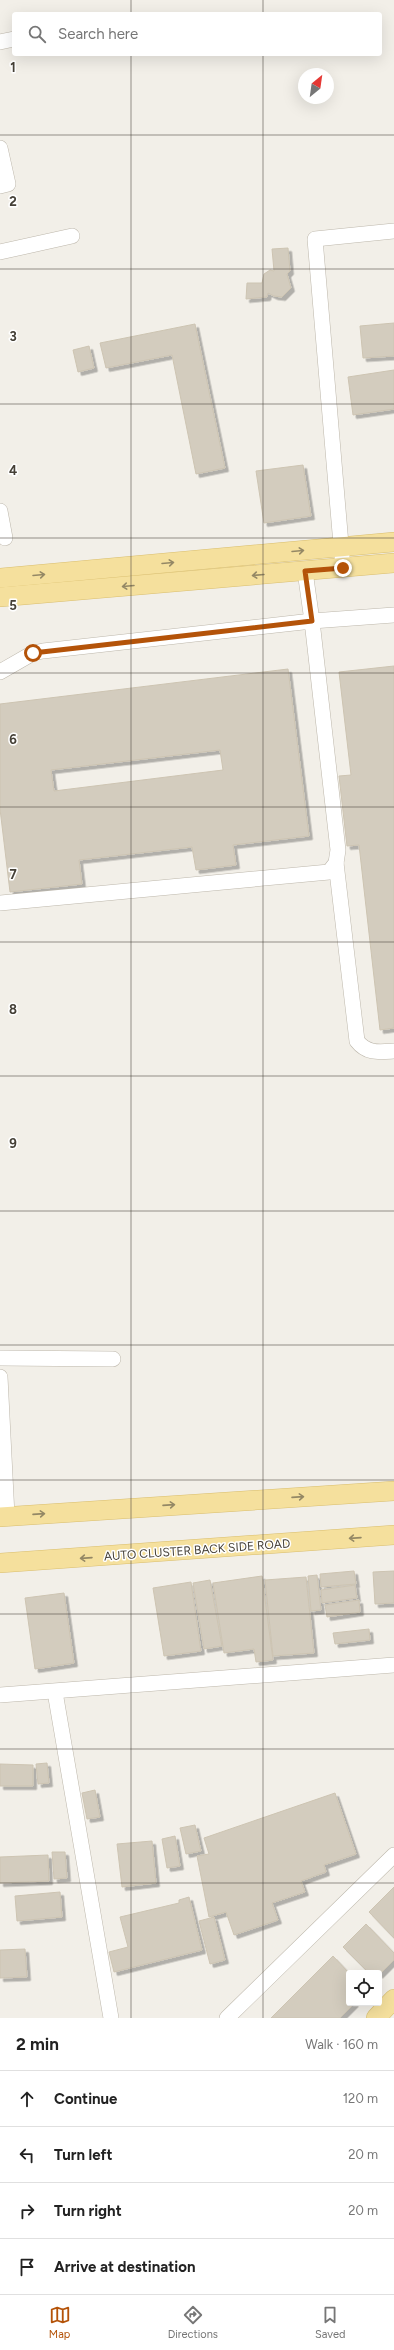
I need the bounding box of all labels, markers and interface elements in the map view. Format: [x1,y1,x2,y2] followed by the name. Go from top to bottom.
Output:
[12,12,382,56] search box
[26,23,48,45] icon: search
[58,25,138,43] text: Search here
[10,60,16,75] text: 1
[298,68,334,104] north arrow
[9,194,17,209] text: 2
[9,329,17,344] text: 3
[9,463,17,478] text: 4
[291,547,304,555] one-way arrow
[161,559,174,567] one-way arrow
[334,559,352,577] route end
[32,571,45,579] one-way arrow
[251,571,264,579] one-way arrow
[122,582,135,590] one-way arrow
[9,598,17,613] text: 5
[24,644,42,662] route start
[9,732,17,747] text: 6
[9,867,17,882] text: 7
[9,1002,17,1017] text: 8
[9,1136,17,1151] text: 9
[291,1493,304,1501] one-way arrow
[162,1502,175,1509] one-way arrow
[32,1510,45,1518] one-way arrow
[349,1535,362,1542] one-way arrow
[103,1537,291,1563] street label: AUTO CLUSTER BACK SIDE ROAD
[80,1555,93,1562] one-way arrow
[346,1970,382,2006] map controls
[346,1970,382,2006] button: locate
[16,2034,59,2054] text: 2 min
[305,2037,378,2052] text: Walk · 160 m
[16,2088,38,2110] icon: ahead
[54,2090,117,2108] text: Continue
[343,2091,378,2106] text: 120 m
[16,2144,38,2166] icon: left
[54,2146,112,2164] text: Turn left
[348,2147,378,2162] text: 20 m
[16,2200,38,2222] icon: right
[54,2202,122,2220] text: Turn right
[348,2203,378,2218] text: 20 m
[16,2256,38,2278] icon: arrive
[54,2258,195,2276] text: Arrive at destination
[49,2304,71,2341] tab: Map
[168,2304,218,2341] tab: Directions
[315,2304,345,2341] tab: Saved

